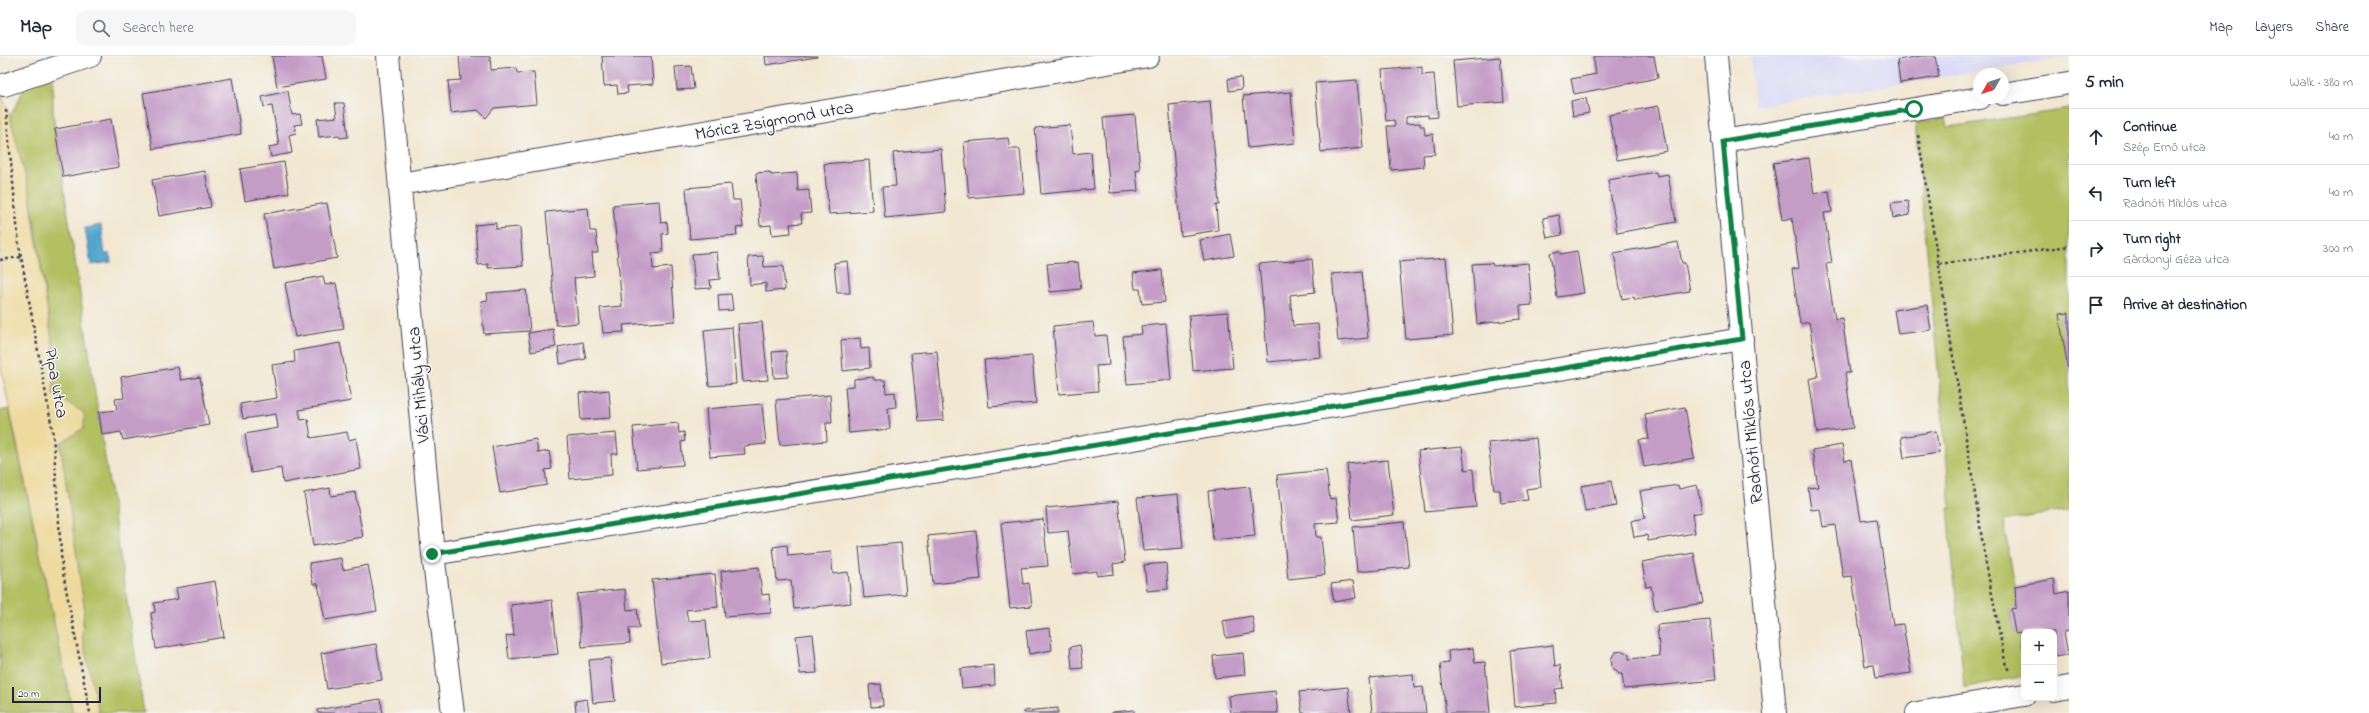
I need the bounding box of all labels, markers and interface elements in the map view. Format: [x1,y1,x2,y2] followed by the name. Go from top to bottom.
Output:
[76,10,356,46] search box
[20,14,52,41] text: Map
[90,17,112,39] icon: search
[122,17,194,39] text: Search here
[2209,17,2233,38] text: Map
[2255,17,2293,38] text: Layers
[2315,17,2349,38] text: Share
[1973,68,2009,104] north arrow
[2085,70,2124,95] text: 5 min
[2290,73,2353,92] text: Walk · 380 m
[693,95,856,150] street label: Móricz Zsigmond utca
[1905,100,1923,118] route start
[2123,116,2177,138] text: Continue
[2085,126,2107,148] icon: ahead
[2329,127,2353,146] text: 40 m
[2123,138,2206,157] text: Szép Ernő utca
[2123,172,2176,194] text: Turn left
[2085,182,2107,204] icon: left
[2329,183,2353,202] text: 40 m
[2123,194,2227,213] text: Radnóti Miklós utca
[2123,228,2181,250] text: Turn right
[2085,238,2107,260] icon: right
[2323,239,2353,258] text: 300 m
[2123,250,2229,269] text: Gárdonyi Géza utca
[2085,294,2107,316] icon: arrive
[2123,294,2247,316] text: Arrive at destination
[402,326,438,445] street label: Váci Mihály utca
[36,346,74,420] street label: Pipa utca
[1733,359,1771,505] street label: Radnóti Miklós utca
[423,545,441,563] route end
[2021,629,2057,701] map controls
[2021,629,2057,665] button: +
[2021,665,2057,701] button: −
[12,685,101,704] scale bar
[18,686,40,702] text: 20 m

